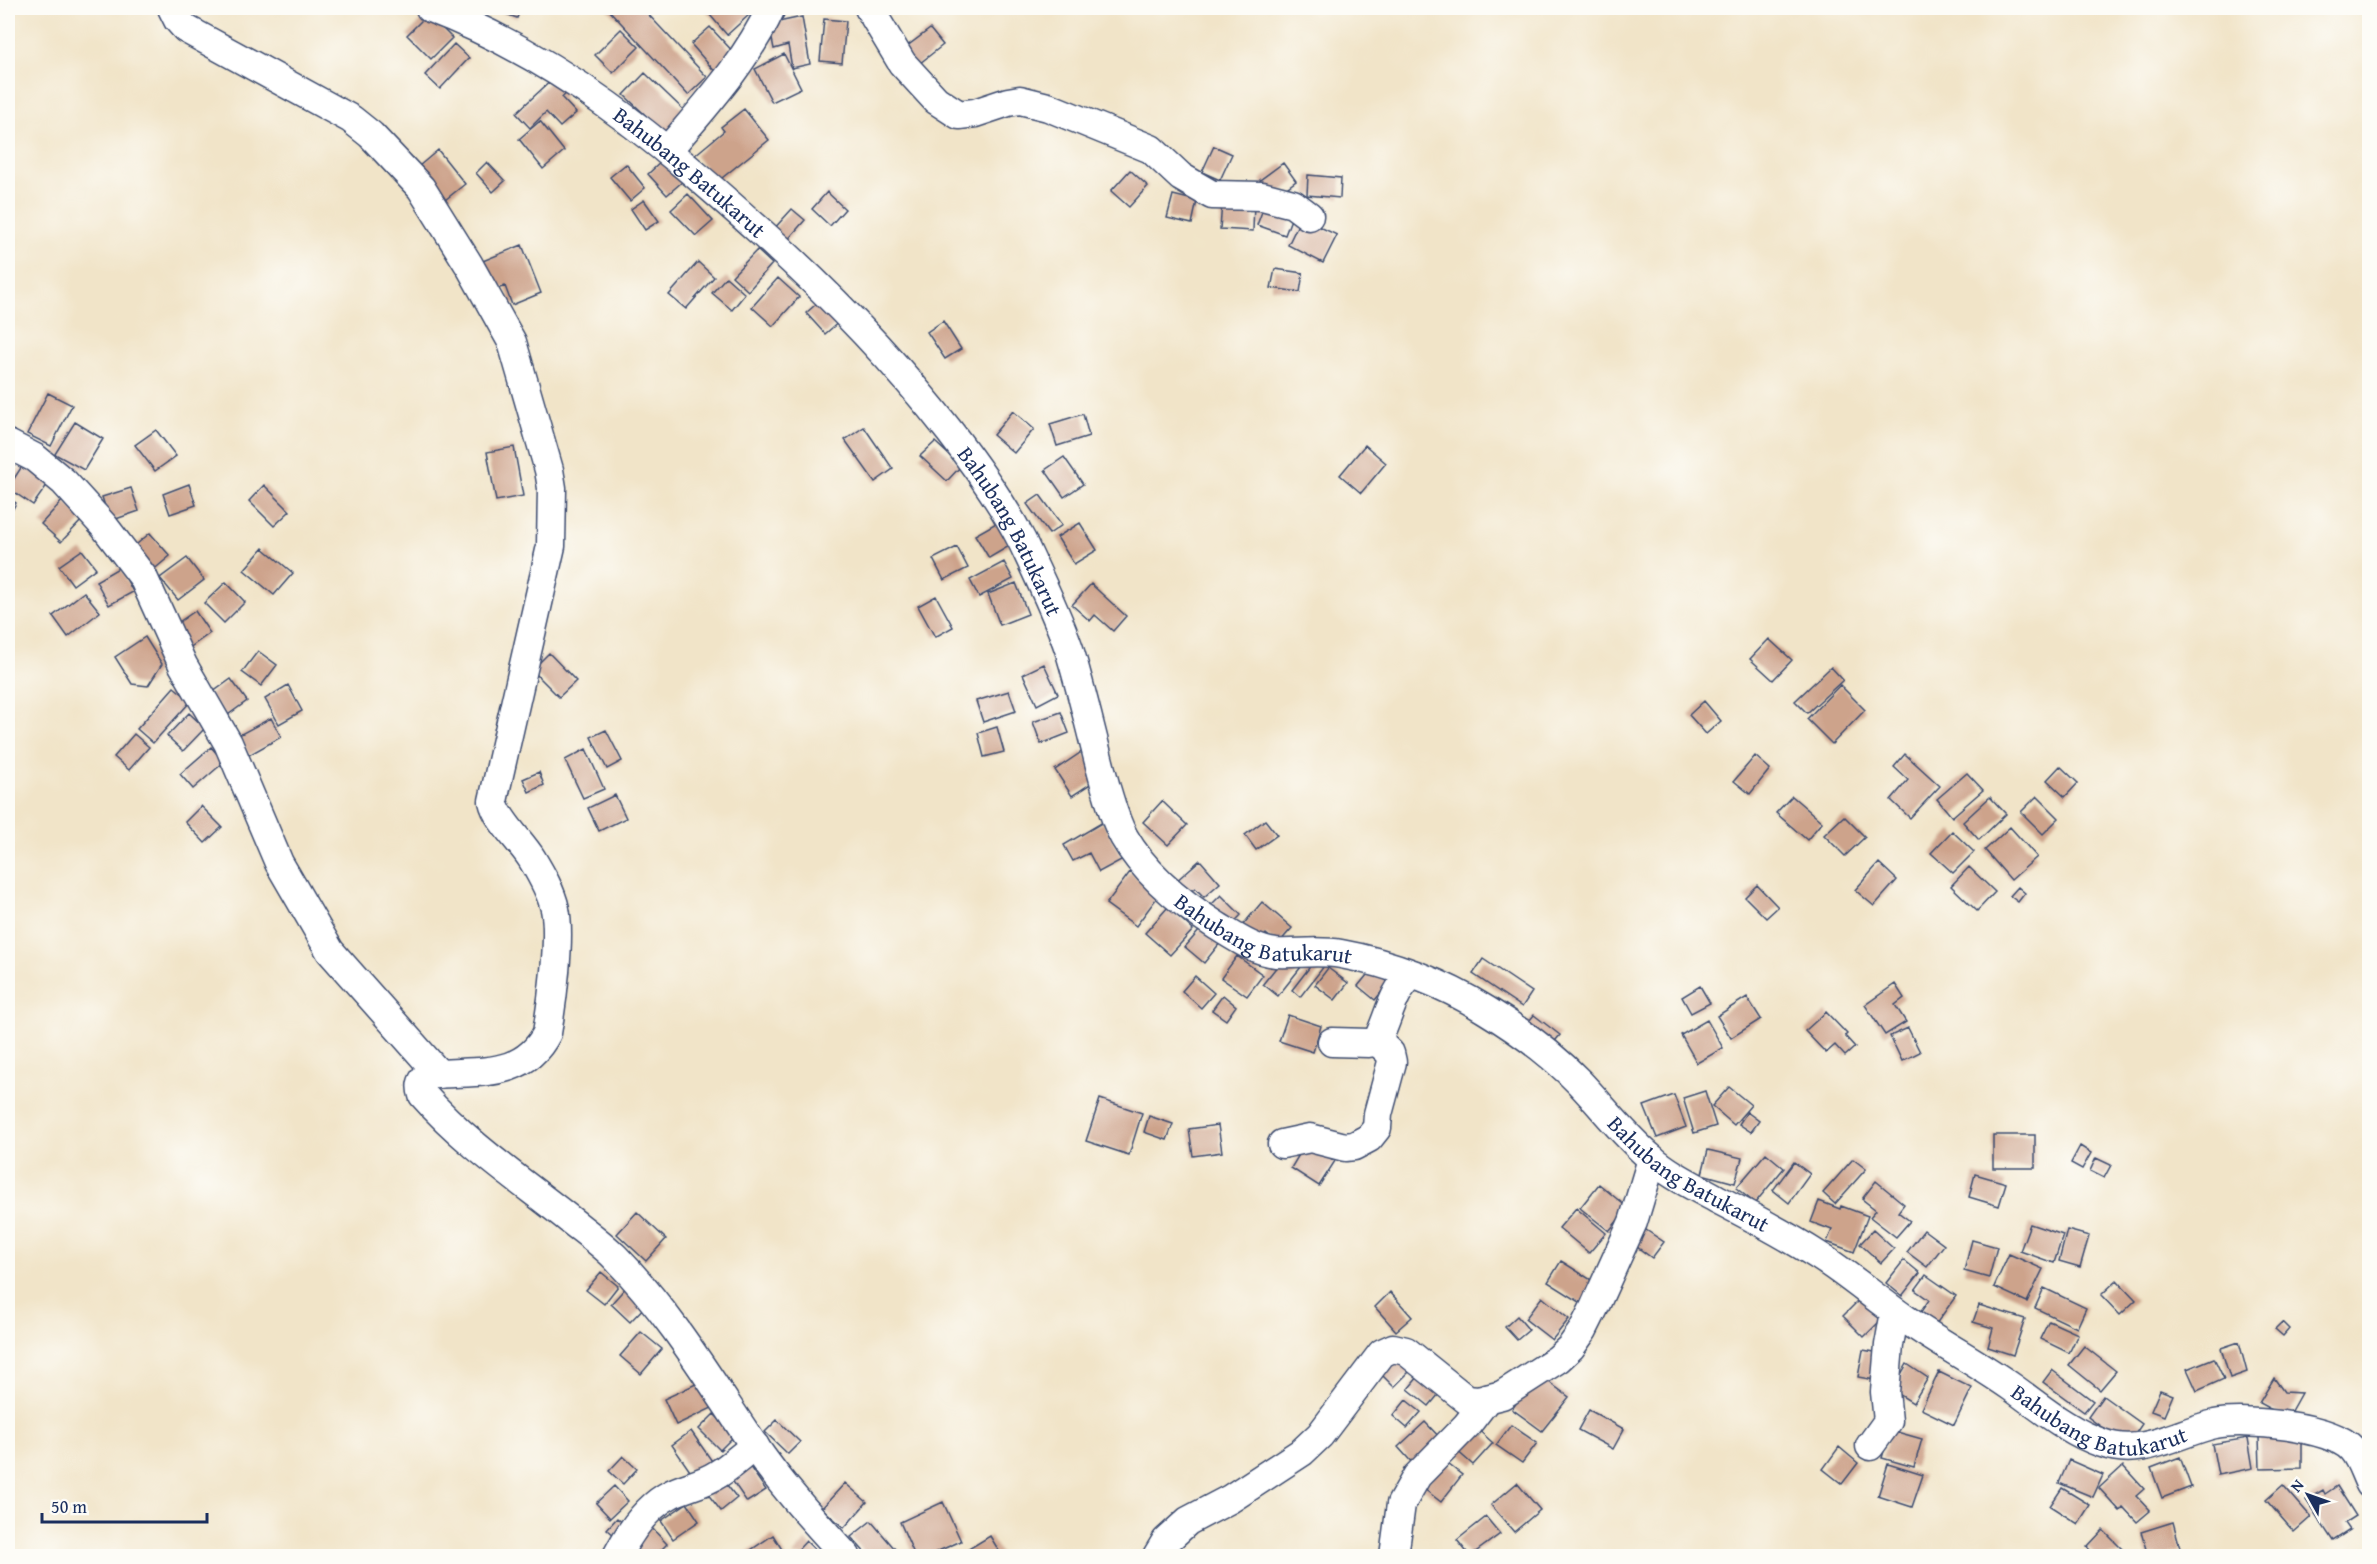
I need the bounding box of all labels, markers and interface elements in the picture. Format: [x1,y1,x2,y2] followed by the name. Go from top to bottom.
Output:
[607,99,773,245] street label: Bahubang Batukarut
[950,439,1070,621] street label: Bahubang Batukarut
[1168,885,1355,972] street label: Bahubang Batukarut
[1600,1108,1775,1240] street label: Bahubang Batukarut
[2005,1376,2192,1464] street label: Bahubang Batukarut
[2278,1465,2338,1525] north arrow
[2284,1473,2309,1497] text: N
[42,1486,207,1524] scale bar
[51,1493,87,1520] text: 50 m

